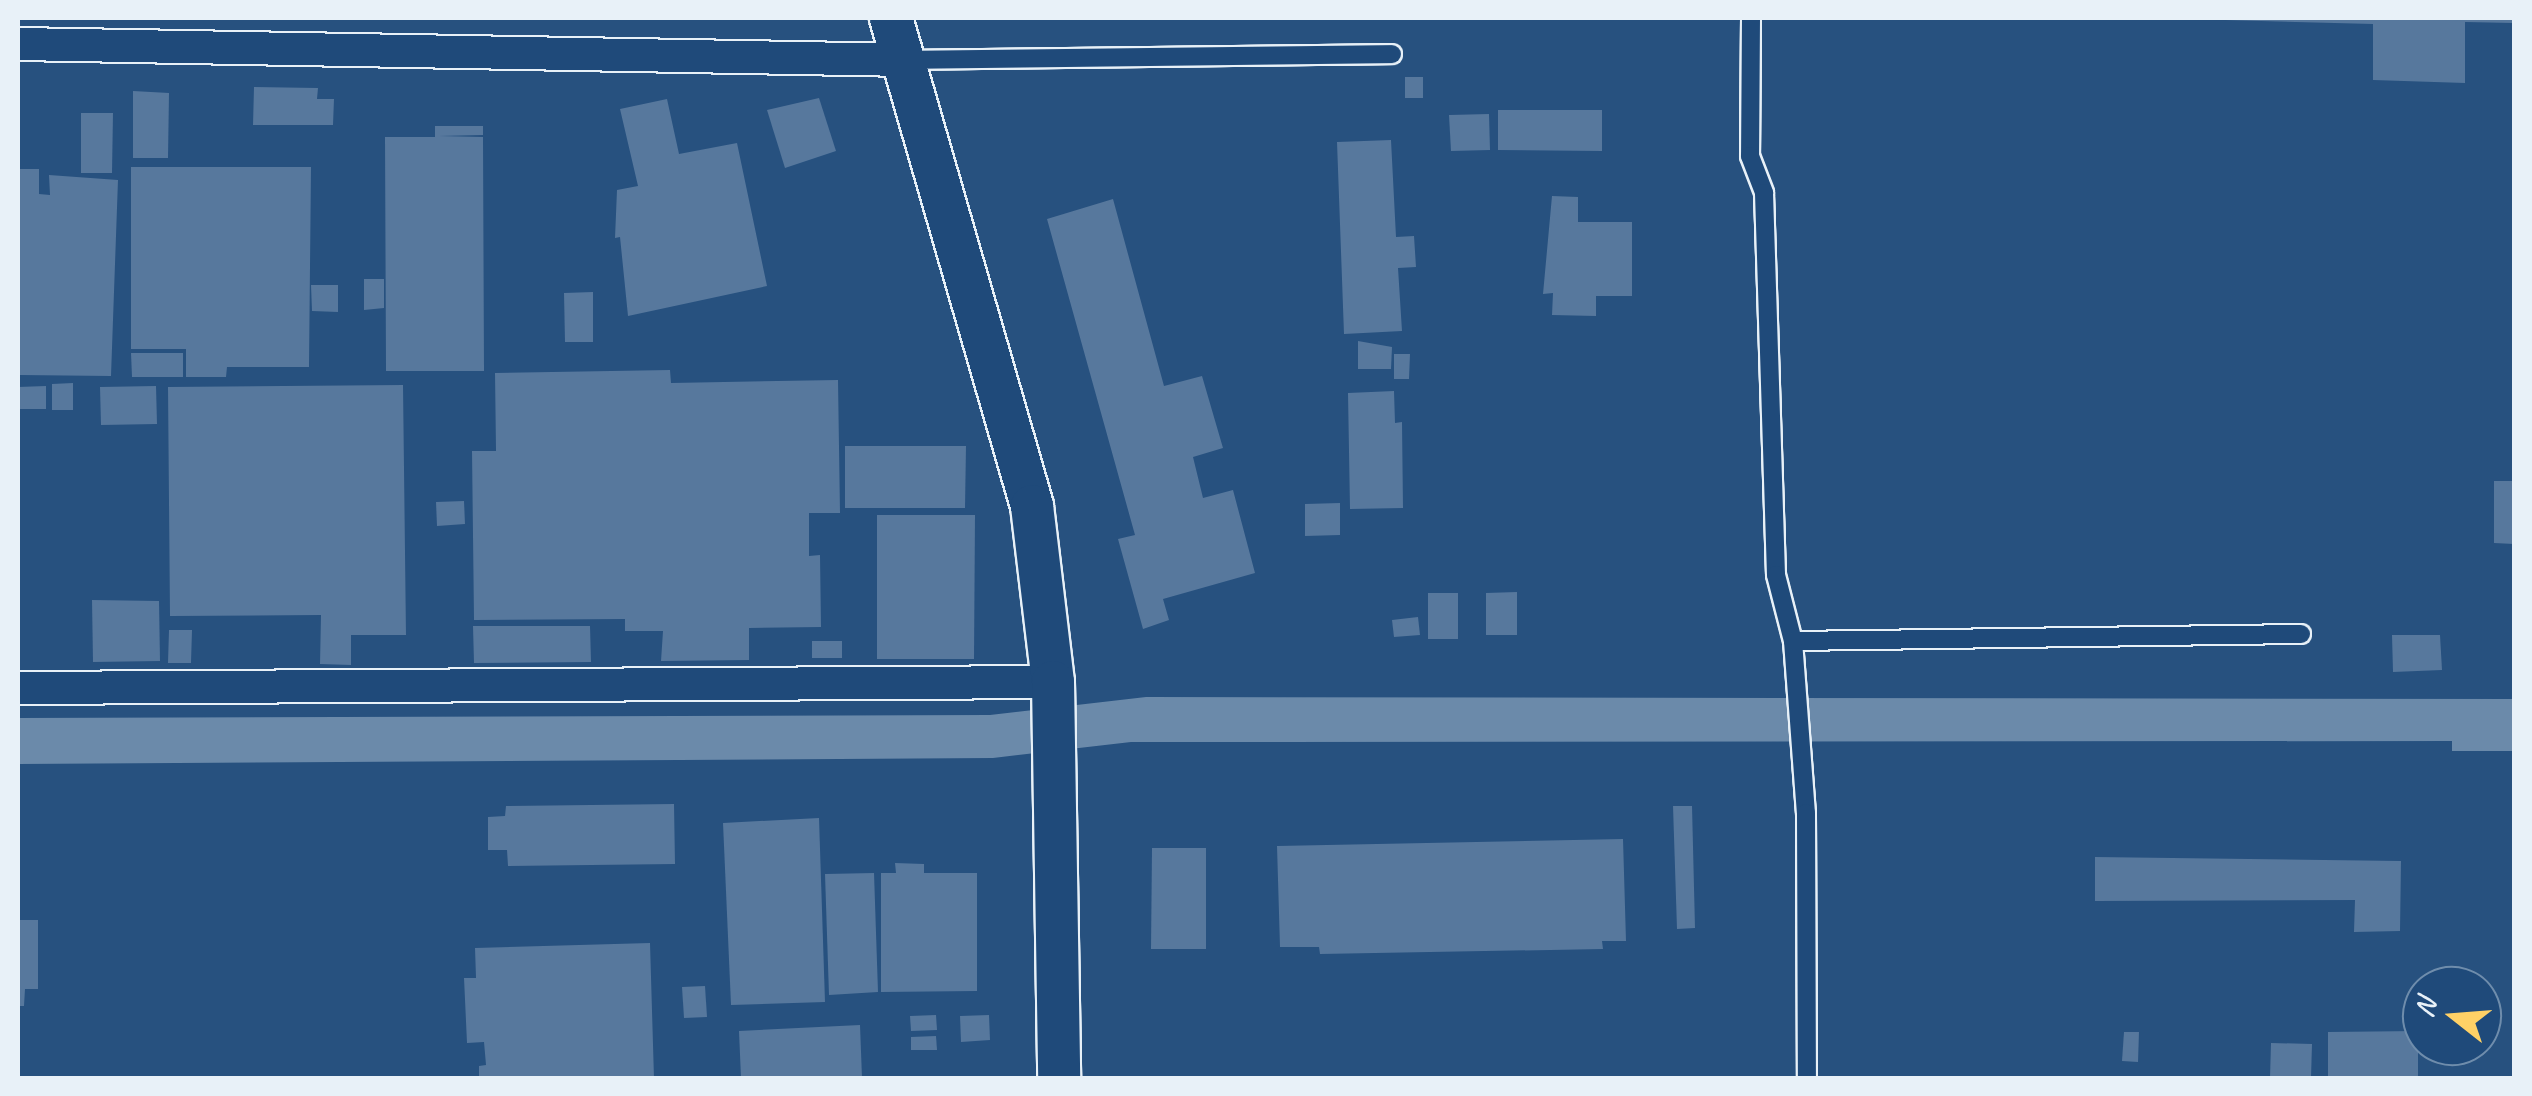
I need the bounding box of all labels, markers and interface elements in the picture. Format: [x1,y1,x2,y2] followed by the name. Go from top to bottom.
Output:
[2402,966,2502,1066] north arrow
[2405,994,2444,1021] text: N

